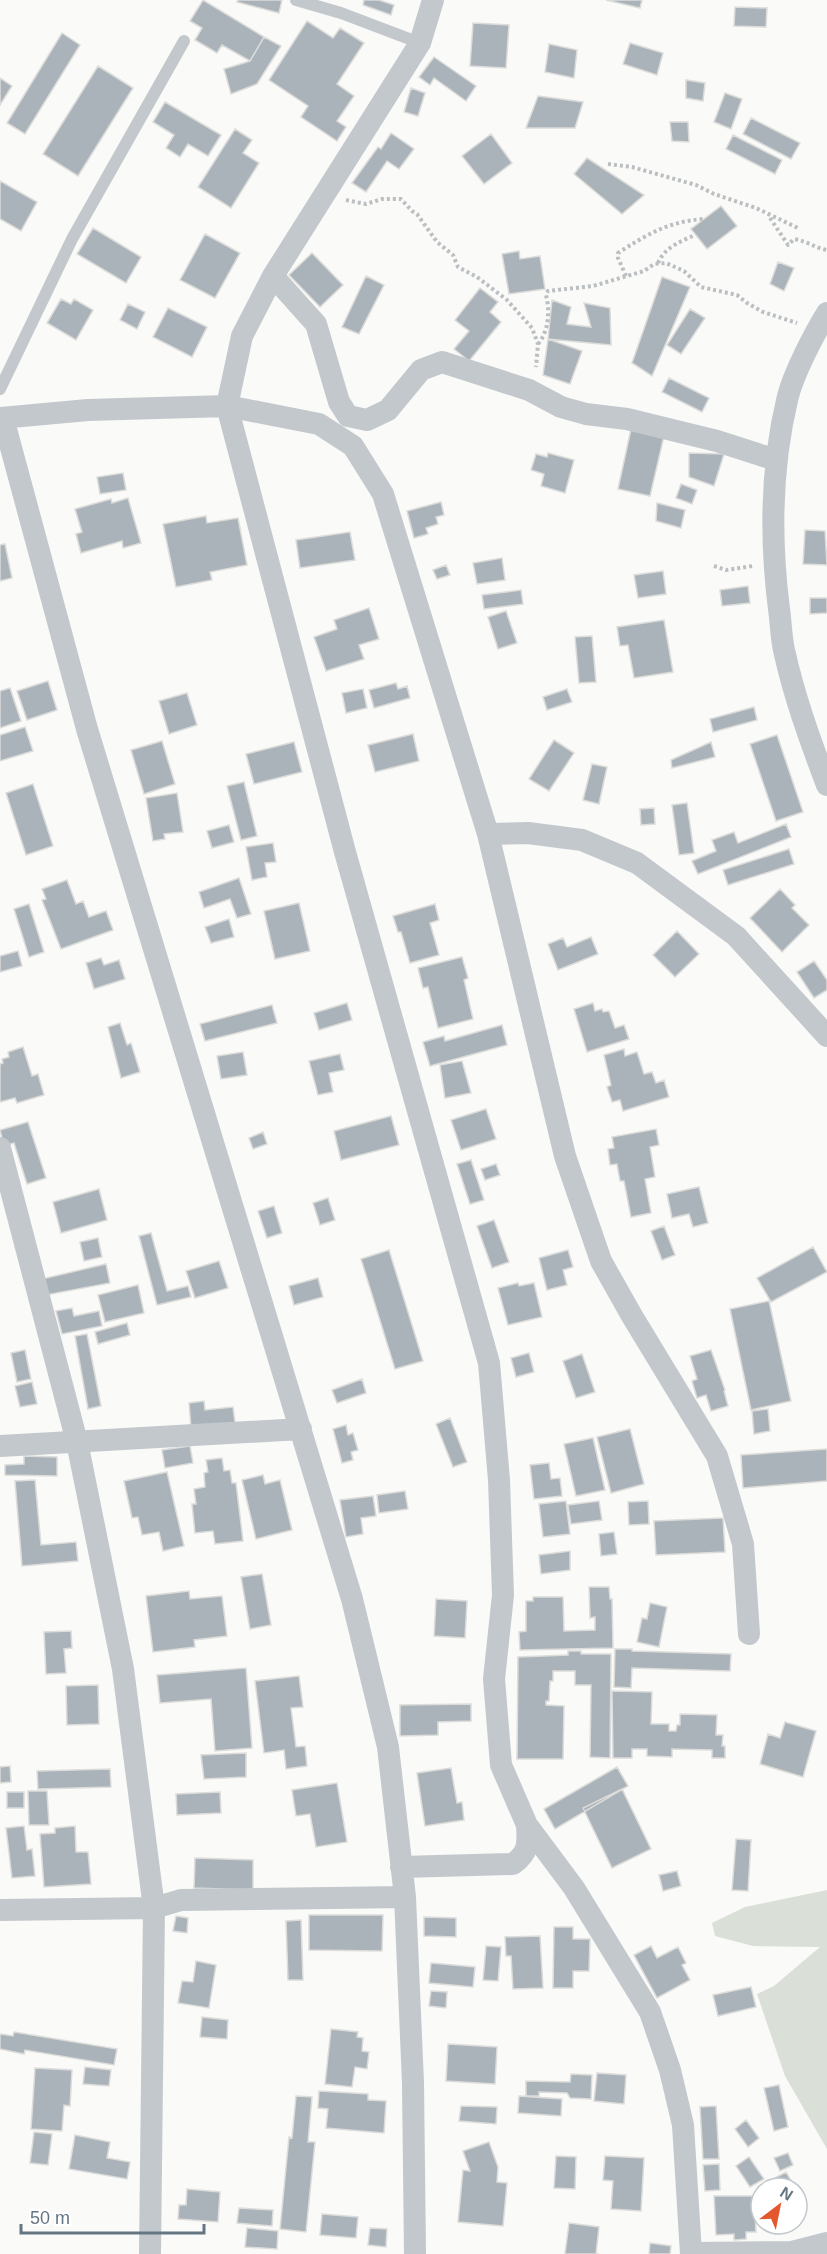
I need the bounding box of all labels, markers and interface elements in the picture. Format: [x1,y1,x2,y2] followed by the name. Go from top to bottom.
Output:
[749,2176,809,2236] north arrow
[777,2183,796,2204] text: N
[21,2197,204,2235] scale bar
[30,2208,70,2228] text: 50 m

